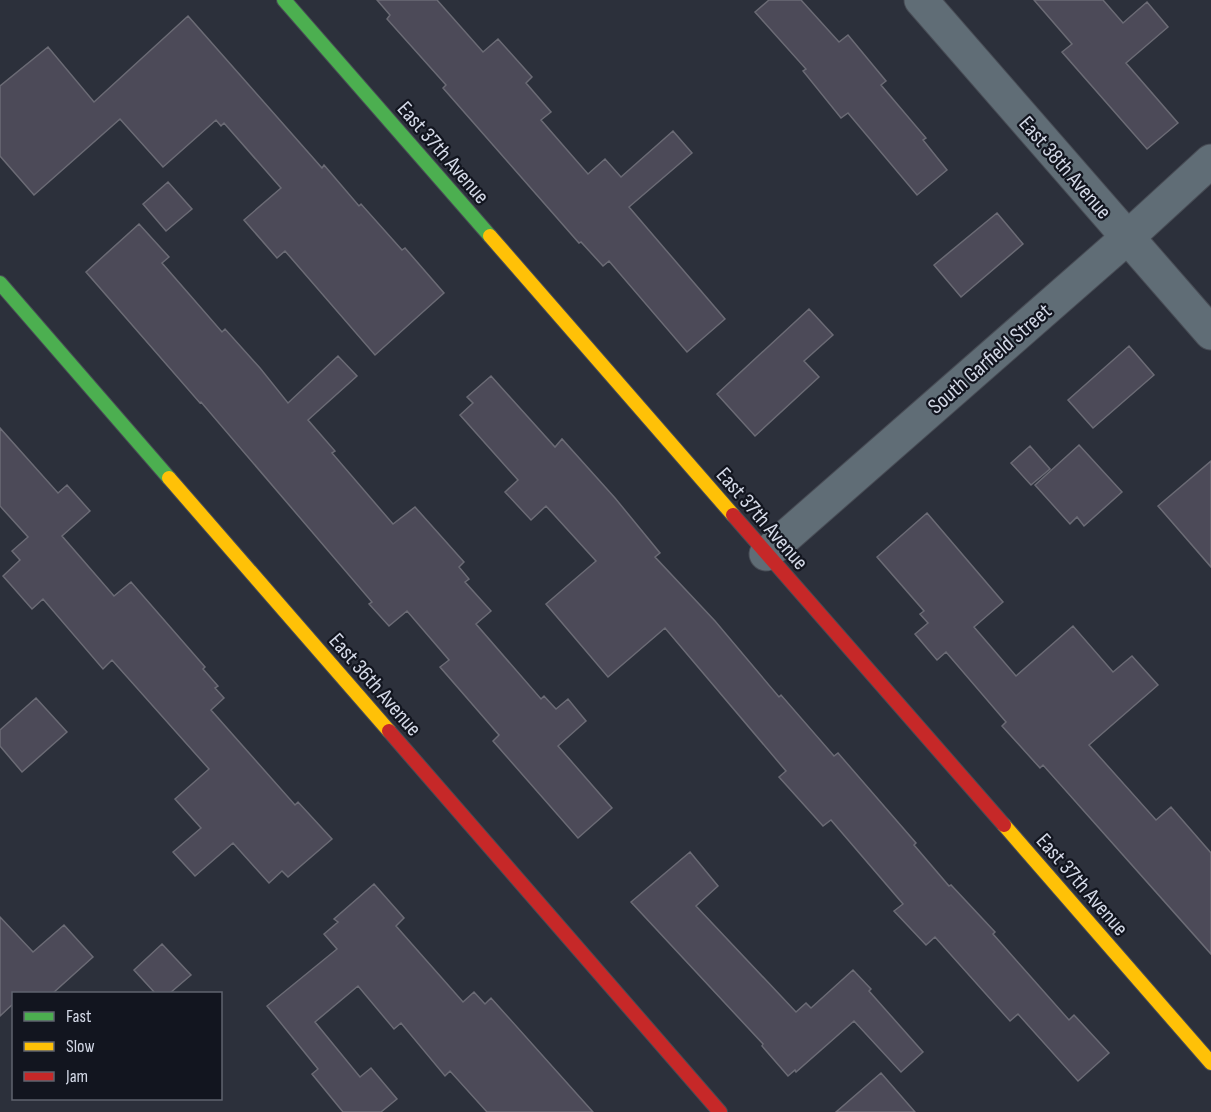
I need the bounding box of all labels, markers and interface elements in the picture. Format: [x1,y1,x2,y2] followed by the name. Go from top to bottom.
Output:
[391,96,495,210] street label: East 37th Avenue
[1013,111,1117,225] street label: East 38th Avenue
[923,298,1058,420] street label: South Garfield Street
[710,462,814,576] street label: East 37th Avenue
[323,628,427,742] street label: East 36th Avenue
[1030,828,1134,942] street label: East 37th Avenue
[12,992,222,1100] legend
[66,1006,92,1027] text: Fast
[66,1036,95,1057] text: Slow
[65,1066,88,1087] text: Jam

